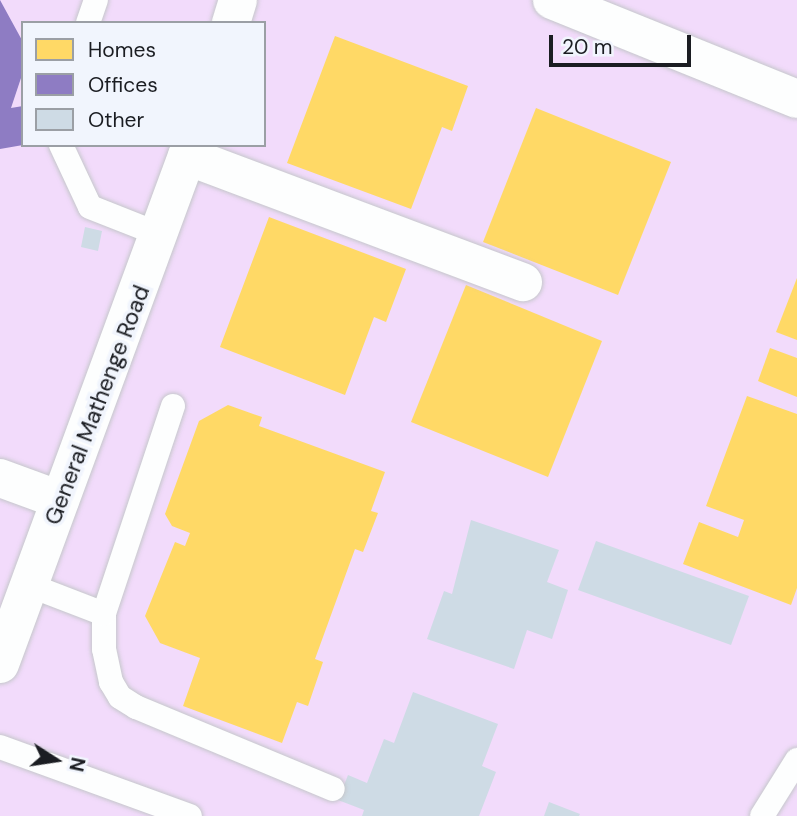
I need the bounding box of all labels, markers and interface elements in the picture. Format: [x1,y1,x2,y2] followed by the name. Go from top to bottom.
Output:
[21,21,266,147] legend
[552,21,694,65] scale bar
[562,33,613,61] text: 20 m
[88,36,156,64] text: Homes
[88,71,158,99] text: Offices
[88,106,144,134] text: Other
[39,281,155,529] street label: General Mathenge Road
[21,725,91,795] north arrow
[63,755,91,774] text: N

